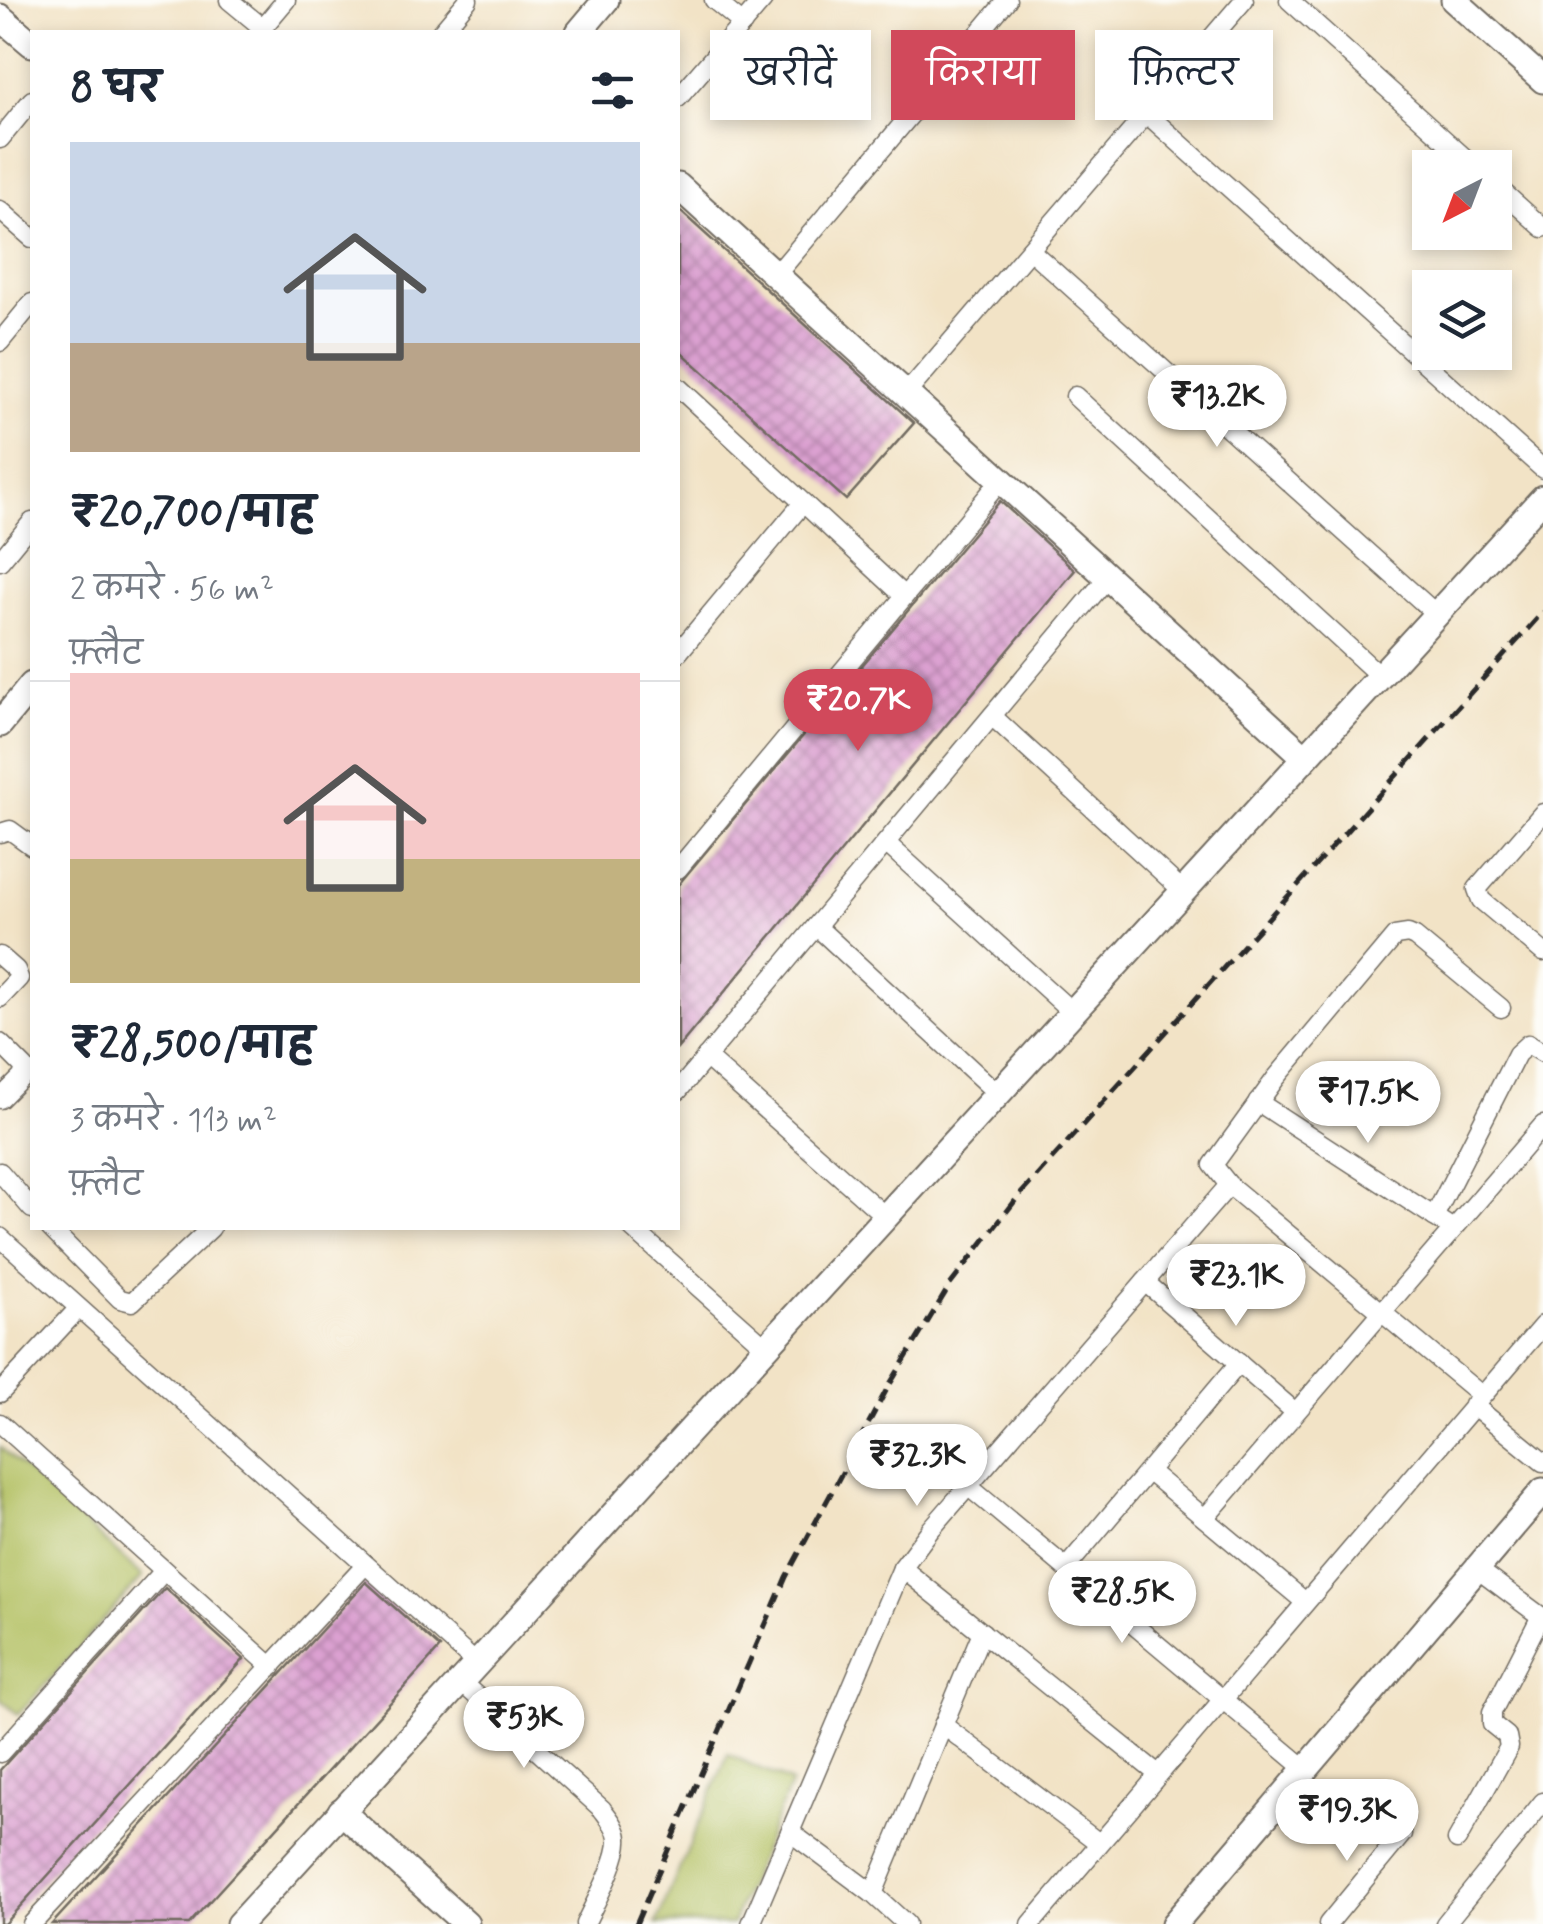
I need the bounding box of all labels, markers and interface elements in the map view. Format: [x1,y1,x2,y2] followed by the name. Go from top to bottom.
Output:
[710,30,871,120] chip: खरीदें
[891,30,1075,120] chip: किराया
[1095,30,1273,120] chip: फ़िल्टर
[70,62,161,117] text: 8 घर
[585,63,640,118] icon: filters
[1412,150,1512,250] north arrow
[1412,150,1512,370] map controls
[265,207,445,387] icon: home
[1412,270,1512,370] button: layers
[1136,365,1298,450] pin: ₹13.2K
[1170,376,1264,418] text: ₹13.2K
[70,487,316,542] text: ₹20,700/माह
[70,569,274,611] text: 2 कमरे · 56 m²
[70,634,143,676] text: फ़्लैट
[777,669,939,754] pin: ₹20.7K
[806,680,910,722] text: ₹20.7K
[265,738,445,918] icon: home
[70,1018,314,1073] text: ₹28,500/माह
[1287,1061,1449,1146] pin: ₹17.5K
[1318,1072,1418,1114] text: ₹17.5K
[70,1100,277,1142] text: 3 कमरे · 113 m²
[70,1165,143,1207] text: फ़्लैट
[1155,1244,1317,1329] pin: ₹23.1K
[1189,1255,1283,1297] text: ₹23.1K
[836,1424,998,1509] pin: ₹32.3K
[869,1435,966,1477] text: ₹32.3K
[1041,1561,1203,1646] pin: ₹28.5K
[1070,1572,1174,1614] text: ₹28.5K
[465,1686,583,1771] pin: ₹53K
[485,1697,563,1739] text: ₹53K
[1266,1779,1428,1864] pin: ₹19.3K
[1297,1790,1397,1832] text: ₹19.3K

